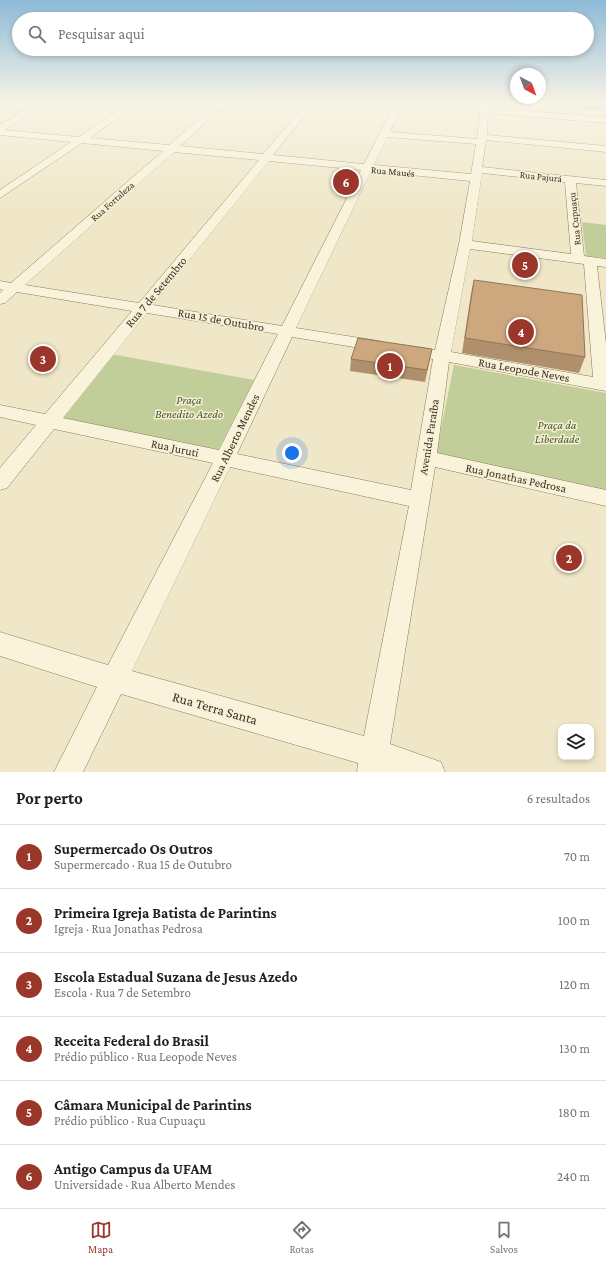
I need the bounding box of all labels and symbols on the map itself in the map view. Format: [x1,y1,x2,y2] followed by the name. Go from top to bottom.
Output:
[510,68,546,104] north arrow
[371,164,415,179] street label: Rua Maués
[333,167,359,197] pin: 6
[519,169,563,185] street label: Rua Pajurá
[89,179,136,224] street label: Rua Fortaleza
[566,191,583,246] street label: Rua Cupuaçu
[512,250,538,280] pin: 5
[122,254,190,330] street label: Rua 7 de Setembro
[177,306,265,334] street label: Rua 15 de Outubro
[508,317,534,347] pin: 4
[30,344,56,374] pin: 3
[377,351,403,381] pin: 1
[477,355,571,385] street label: Rua Leopode Neves
[208,391,263,484] street label: Rua Alberto Mendes
[155,393,223,421] park label: Praça Benedito Azedo
[416,398,442,476] street label: Avenida Paraíba
[535,418,580,446] park label: Praça da Liberdade
[150,436,200,460] street label: Rua Juruti
[282,443,302,463] your location
[464,460,568,496] street label: Rua Jonathas Pedrosa
[556,543,582,573] pin: 2
[171,688,260,728] street label: Rua Terra Santa

